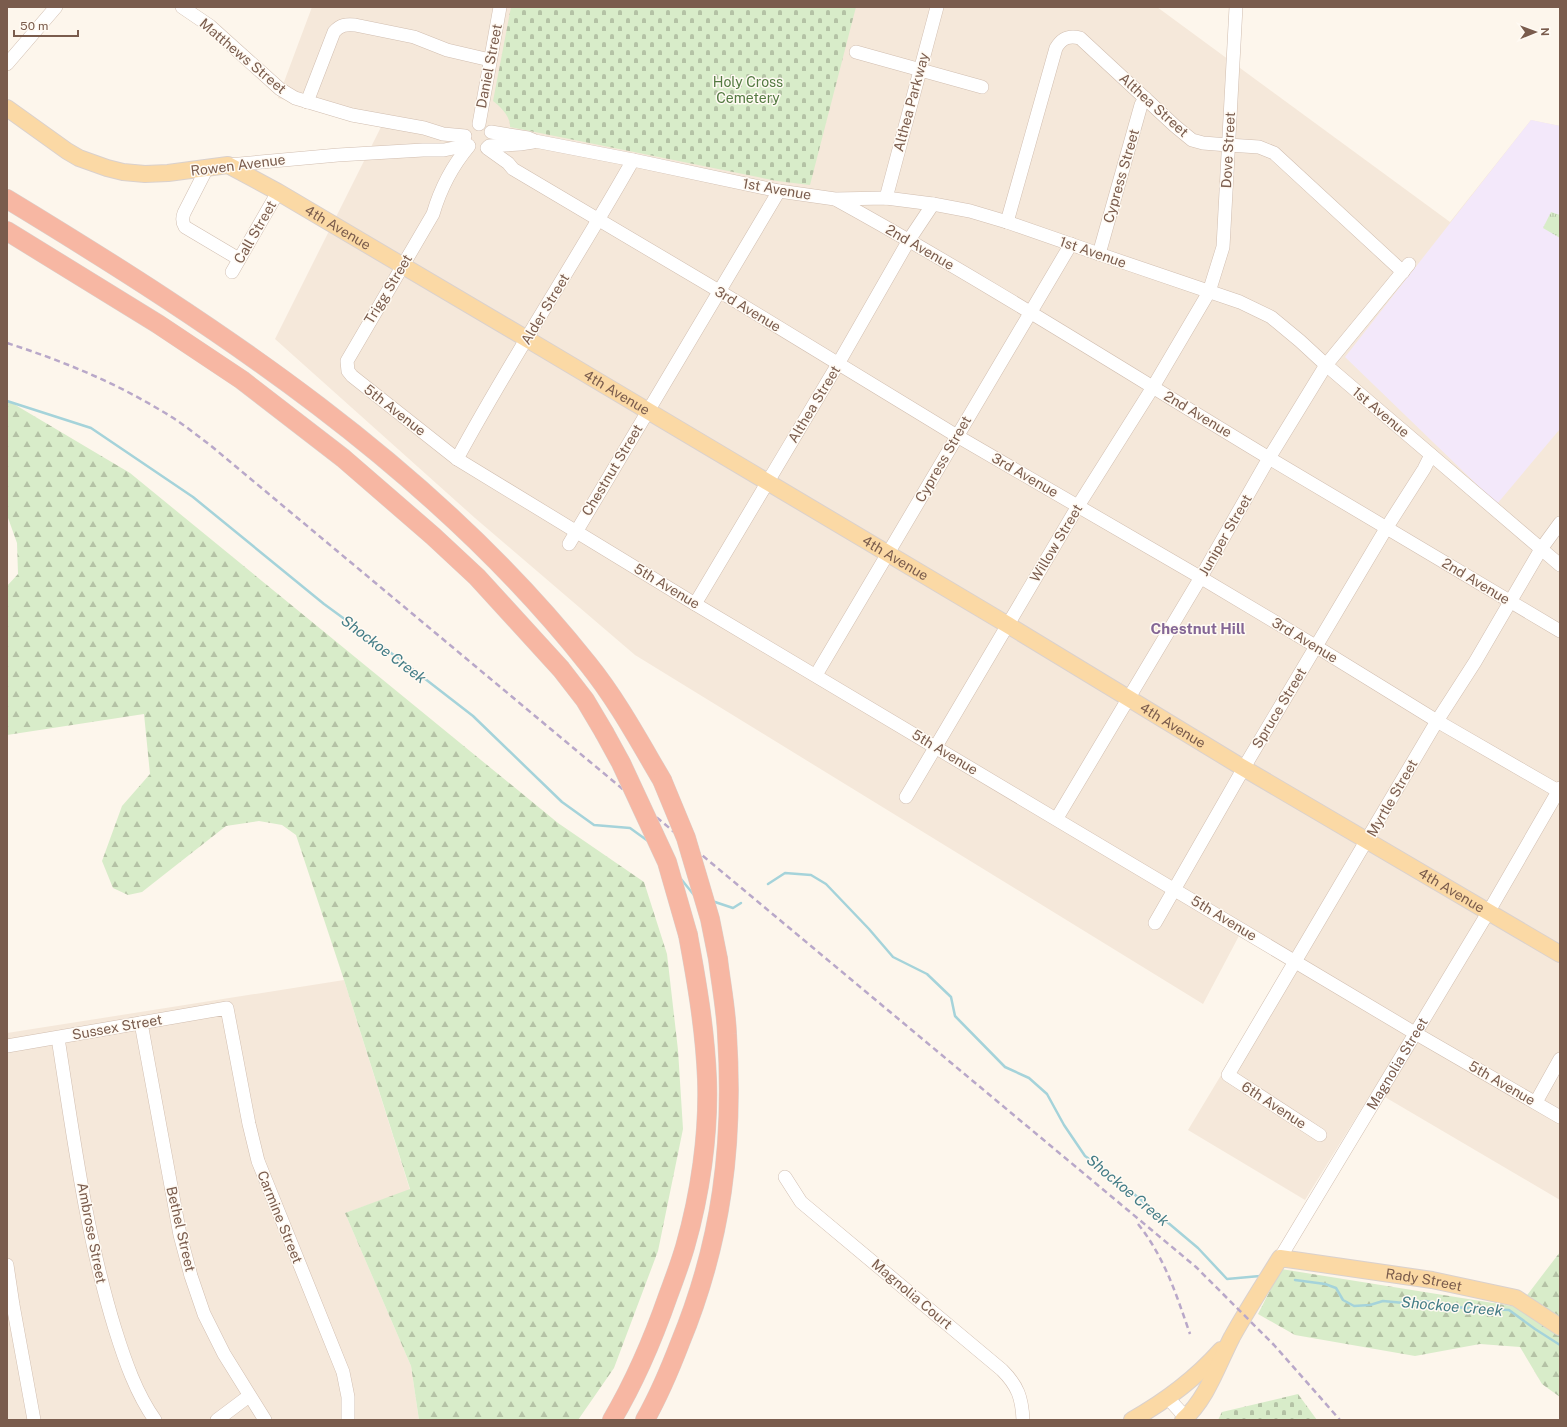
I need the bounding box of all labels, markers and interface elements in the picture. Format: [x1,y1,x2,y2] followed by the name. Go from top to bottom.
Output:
[14,12,78,38] scale bar
[1515,12,1555,52] north arrow
[196,15,290,97] street label: Matthews Street
[20,19,48,33] text: 50 m
[473,23,505,109] street label: Daniel Street
[1539,27,1551,36] text: N
[890,50,932,153] street label: Althea Parkway
[1116,70,1192,140] street label: Althea Street
[713,74,783,106] park label: Holy Cross Cemetery
[1218,111,1238,189] street label: Dove Street
[1100,127,1142,225] street label: Cypress Street
[190,151,286,179] street label: Rowen Avenue
[741,175,813,203] street label: 1st Avenue
[231,198,279,266] street label: Call Street
[302,202,374,253] street label: 4th Avenue
[883,221,957,273] street label: 2nd Avenue
[1058,233,1129,271] street label: 1st Avenue
[361,251,415,327] street label: Trigg Street
[518,271,572,347] street label: Alder Street
[712,283,784,335] street label: 3rd Avenue
[785,363,843,445] street label: Althea Street
[581,367,653,418] street label: 4th Avenue
[361,381,429,439] street label: 5th Avenue
[1349,384,1413,441] street label: 1st Avenue
[1161,388,1235,441] street label: 2nd Avenue
[912,413,974,505] street label: Cypress Street
[578,421,646,519] street label: Chestnut Street
[989,450,1061,500] street label: 3rd Avenue
[1195,491,1255,579] street label: Juniper Street
[1027,501,1085,585] street label: Willow Street
[859,532,931,584] street label: 4th Avenue
[1439,555,1513,608] street label: 2nd Avenue
[631,560,703,612] street label: 5th Avenue
[338,612,430,687] water label: Shockoe Creek
[1269,614,1341,666] street label: 3rd Avenue
[1150,620,1246,637] district label: Chestnut Hill
[1249,665,1309,751] street label: Spruce Street
[1137,699,1209,751] street label: 4th Avenue
[909,726,981,778] street label: 5th Avenue
[1363,756,1421,840] street label: Myrtle Street
[1416,865,1488,916] street label: 4th Avenue
[1188,892,1260,944] street label: 5th Avenue
[71,1011,163,1043] street label: Sussex Street
[1363,1015,1431,1112] street label: Magnolia Street
[1466,1058,1538,1108] street label: 5th Avenue
[1239,1078,1309,1132] street label: 6th Avenue
[1084,1151,1173,1230] water label: Shockoe Creek
[254,1168,306,1266] street label: Carmine Street
[74,1181,110,1285] street label: Ambrose Street
[163,1185,199,1273] street label: Bethel Street
[869,1256,955,1332] street label: Magnolia Court
[1385,1265,1464,1294] street label: Rady Street
[1401,1293,1504,1319] water label: Shockoe Creek

